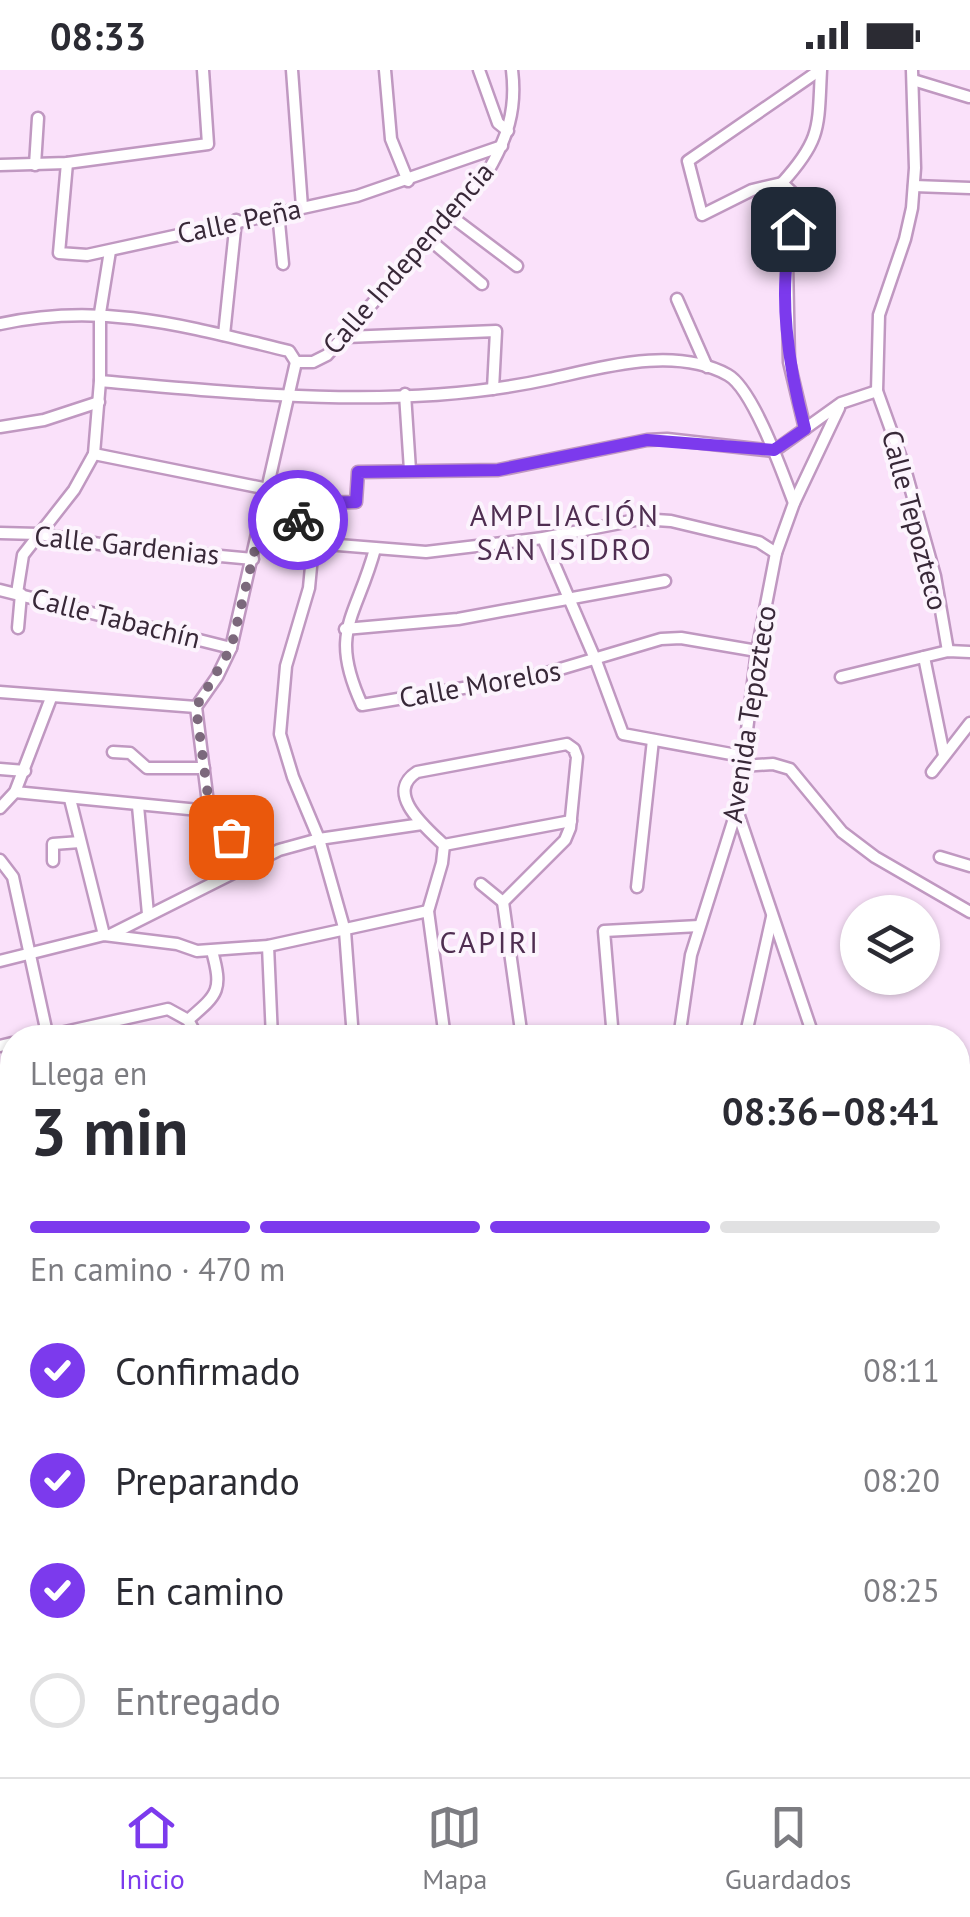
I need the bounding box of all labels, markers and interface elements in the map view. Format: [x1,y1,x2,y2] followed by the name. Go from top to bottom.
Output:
[50,11,146,60] text: 08:33
[314,154,501,362] street label: Calle Independencia
[751,187,836,272] pin
[174,189,304,252] street label: Calle Peña
[766,202,821,257] icon: home
[874,426,957,614] street label: Calle Tepozteco
[248,470,348,570] courier
[271,493,326,548] icon: bike
[470,495,660,568] district label: AMPLIACIÓN SAN ISIDRO
[33,516,221,573] street label: Calle Gardenias
[28,579,204,656] street label: Calle Tabachín
[713,603,784,825] street label: Avenida Tepozteco
[396,651,564,716] street label: Calle Morelos
[189,795,274,880] pin
[204,810,259,865] icon: bag
[840,895,940,995] map controls
[840,895,940,995] button: layers
[440,922,540,961] district label: CAPIRI
[30,1052,147,1094] text: Llega en
[722,1086,940,1135] text: 08:36–08:41
[30,1089,189,1173] text: 3 min
[30,1248,285,1290] text: En camino · 470 m
[30,1343,85,1398] icon: check
[115,1346,300,1395] text: Confirmado
[863,1349,940,1391] text: 08:11
[30,1453,85,1508] icon: check
[115,1456,300,1505] text: Preparando
[863,1459,940,1501] text: 08:20
[30,1563,85,1618] icon: check
[115,1566,284,1615] text: En camino
[863,1569,940,1611] text: 08:25
[115,1676,281,1725] text: Entregado
[119,1800,185,1897] tab: Inicio
[422,1800,487,1897] tab: Mapa
[725,1800,851,1897] tab: Guardados

